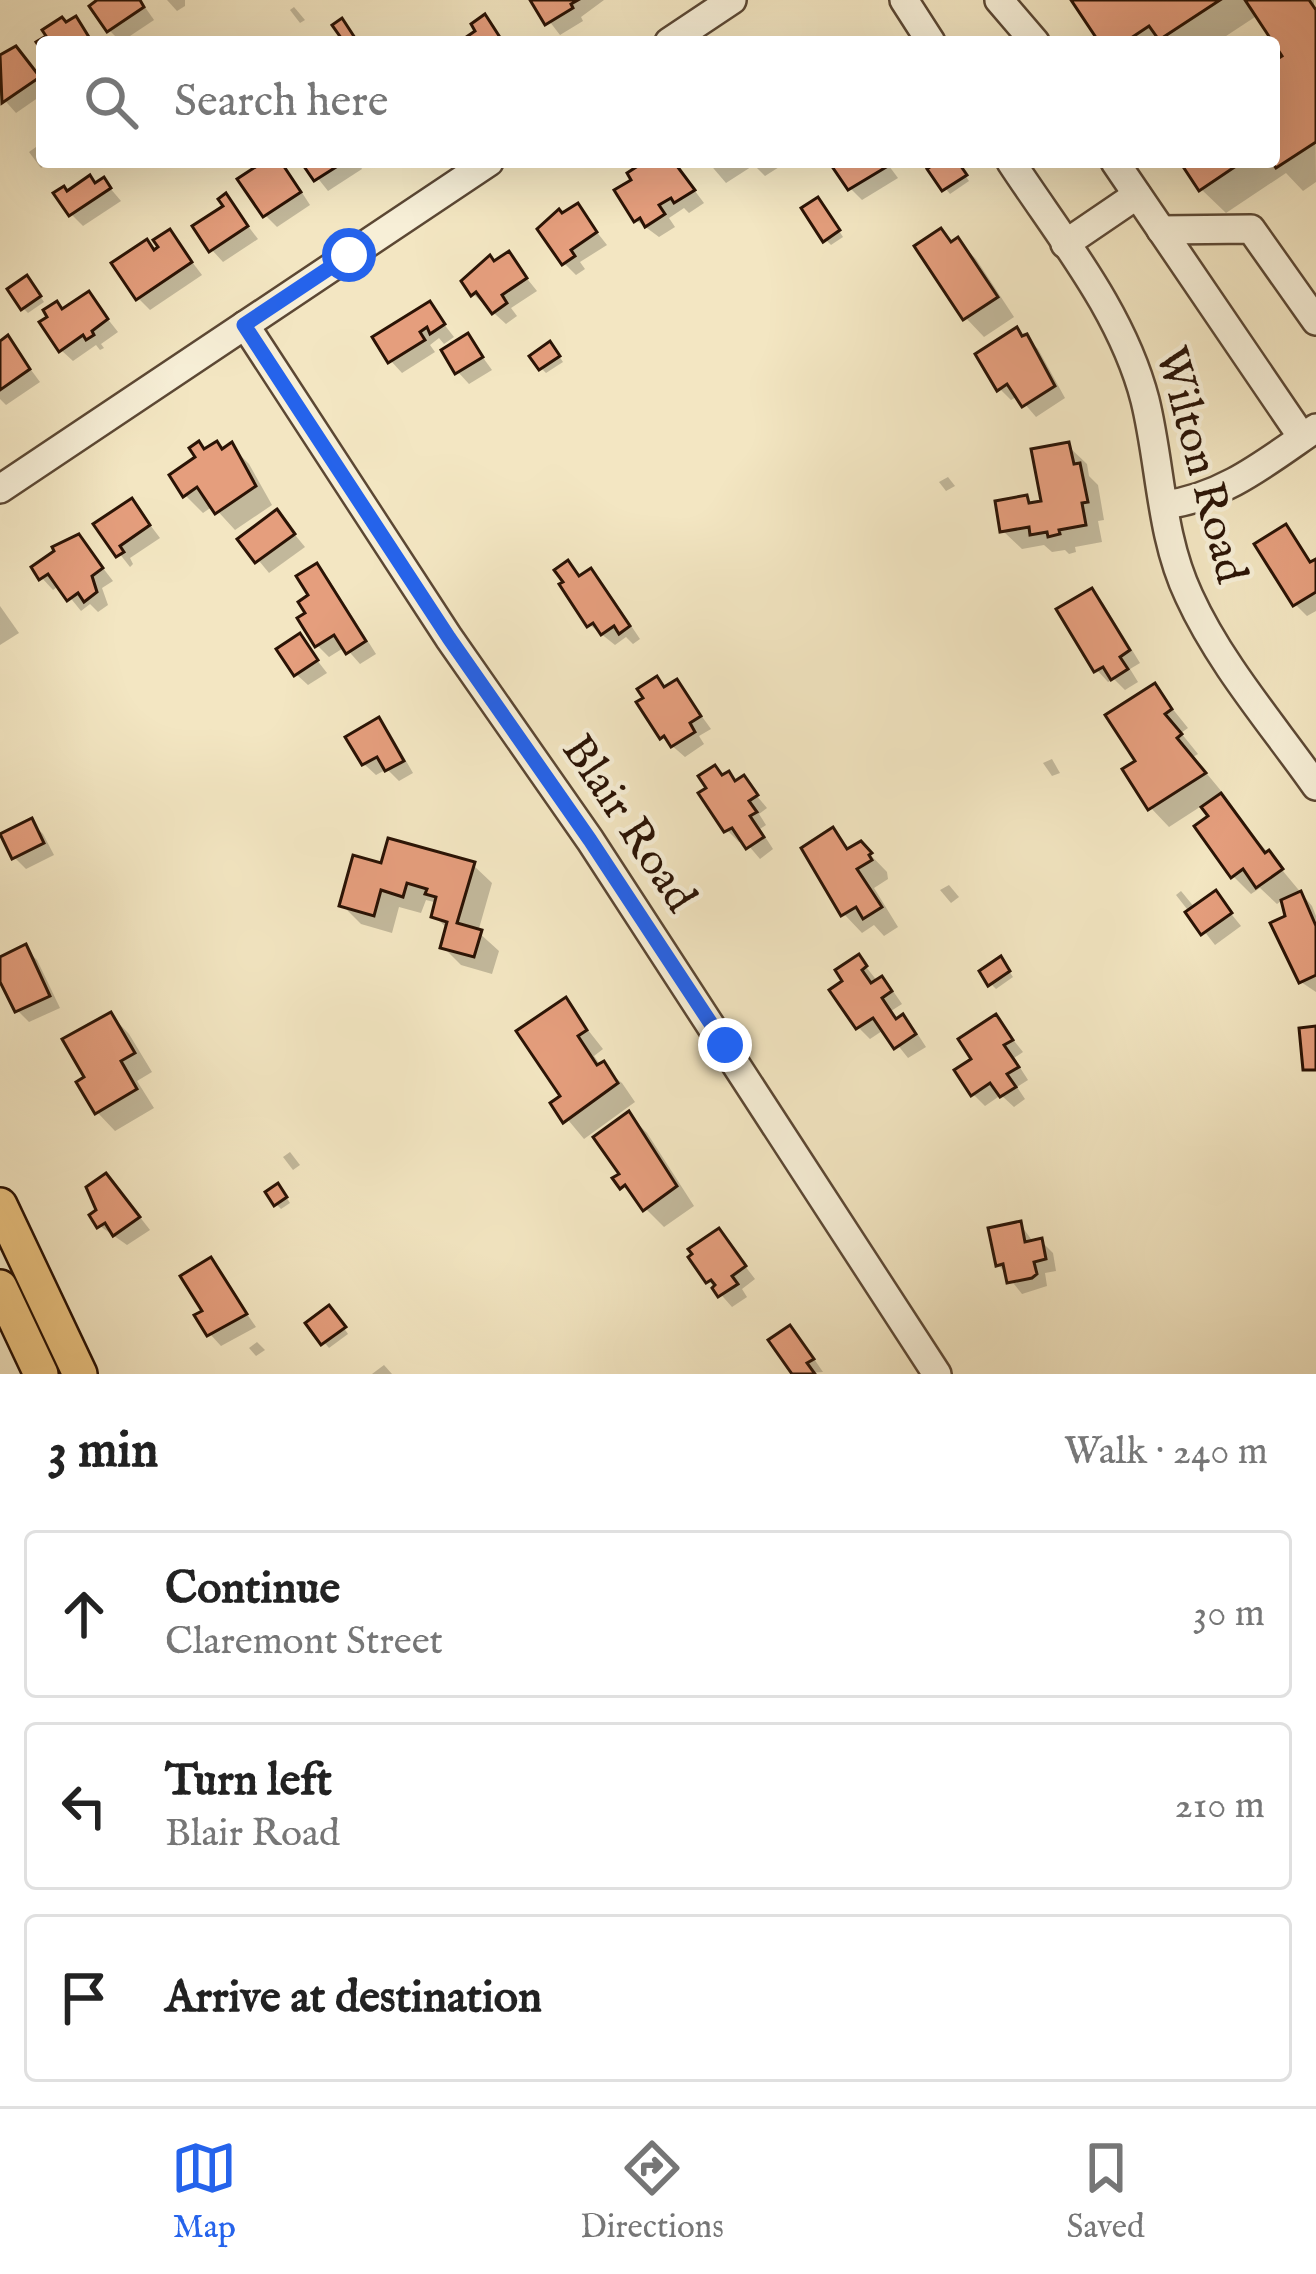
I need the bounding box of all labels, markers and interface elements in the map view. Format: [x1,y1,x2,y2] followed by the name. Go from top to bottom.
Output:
[36,36,1280,168] search box
[78,69,144,135] icon: search
[174,74,388,131] text: Search here
[322,228,376,282] route start
[1141,341,1259,590] street label: Wilton Road
[548,724,709,924] street label: Blair Road
[698,1018,752,1072] route end
[48,1420,158,1485] text: 3 min
[1064,1428,1268,1477] text: Walk · 240 m
[165,1561,340,1618] text: Continue
[51,1581,117,1647] icon: ahead
[1193,1590,1265,1639] text: 30 m
[165,1618,443,1667] text: Claremont Street
[165,1753,332,1810] text: Turn left
[51,1773,117,1839] icon: left
[1175,1782,1265,1831] text: 210 m
[165,1810,340,1859] text: Blair Road
[51,1965,117,2031] icon: arrive
[165,1970,542,2027] text: Arrive at destination
[171,2135,237,2249] tab: Map
[580,2135,724,2249] tab: Directions
[1067,2135,1145,2249] tab: Saved

